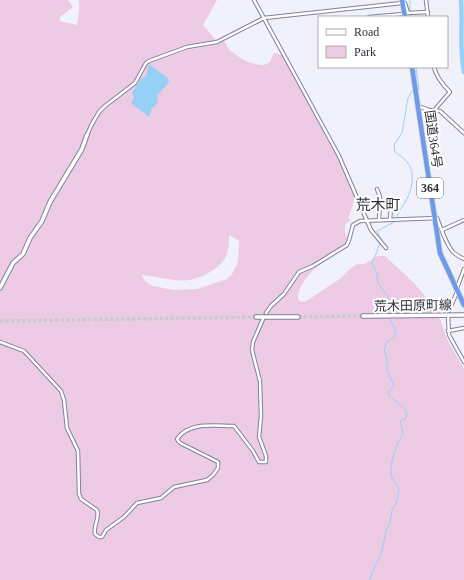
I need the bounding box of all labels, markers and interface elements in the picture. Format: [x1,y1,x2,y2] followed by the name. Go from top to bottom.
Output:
[318,16,448,68] legend
[354,25,379,39] text: Road
[354,45,376,59] text: Park
[422,109,445,169] street label: 国道364号
[417,178,443,198] road number: 364
[355,197,401,213] district label: 荒木町
[374,297,452,314] street label: 荒木田原町線

